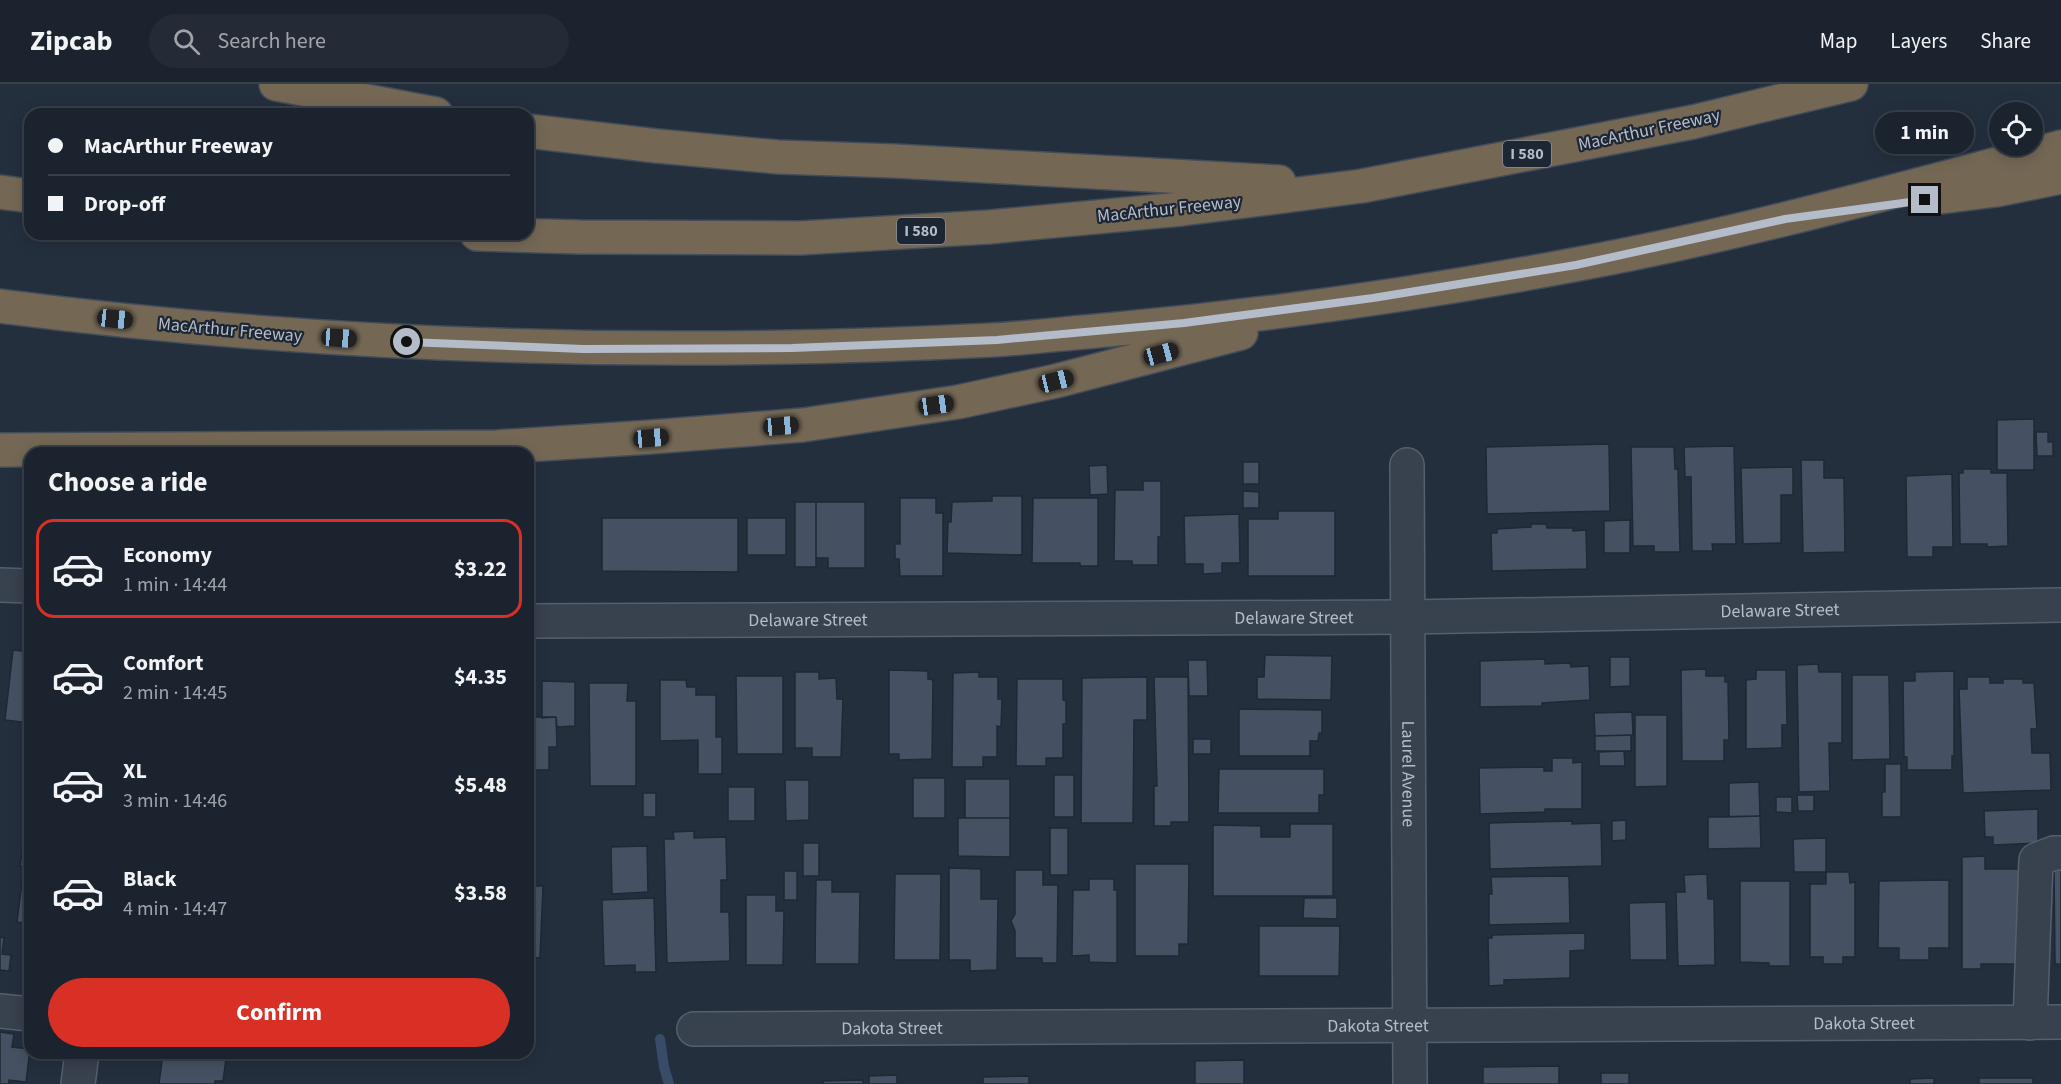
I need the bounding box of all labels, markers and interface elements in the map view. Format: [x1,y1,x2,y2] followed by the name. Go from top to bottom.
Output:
[149,14,569,68] search box
[30,21,113,61] text: Zipcab
[170,25,203,58] icon: search
[218,25,326,57] text: Search here
[1820,26,1857,56] text: Map
[1890,26,1947,56] text: Layers
[1980,26,2031,56] text: Share
[1989,102,2043,156] map controls
[1989,102,2043,156] button: locate
[1576,103,1723,157] street label: MacArthur Freeway
[1876,113,1974,155] callout: 1 min
[1900,119,1949,147] text: 1 min
[84,130,273,162] text: MacArthur Freeway
[1503,141,1551,167] road number: I 580
[1911,186,1938,213] route end
[84,188,165,220] text: Drop-off
[1096,189,1243,229] street label: MacArthur Freeway
[897,218,945,244] road number: I 580
[96,308,134,330] car
[157,311,304,349] street label: MacArthur Freeway
[320,328,358,348] car
[393,328,420,355] route start
[1141,341,1181,367] car
[1036,368,1076,394] car
[917,394,955,416] car
[762,415,800,437] car
[632,427,670,449] car
[48,463,208,502] text: Choose a ride
[123,539,212,571] text: Economy
[51,542,105,596] icon: car
[454,553,507,585] text: $3.22
[123,571,227,599] text: 1 min · 14:44
[1720,597,1840,624] street label: Delaware Street
[1234,605,1354,630] street label: Delaware Street
[748,607,868,632] street label: Delaware Street
[123,647,204,679] text: Comfort
[51,650,105,704] icon: car
[454,661,507,693] text: $4.35
[123,679,227,707] text: 2 min · 14:45
[1396,721,1421,827] street label: Laurel Avenue
[123,755,147,787] text: XL
[51,758,105,812] icon: car
[454,769,507,801] text: $5.48
[123,787,227,815] text: 3 min · 14:46
[123,863,177,895] text: Black
[51,866,105,920] icon: car
[454,877,507,909] text: $3.58
[123,895,227,923] text: 4 min · 14:47
[48,978,510,1047] button: Confirm
[1813,1010,1915,1036] street label: Dakota Street
[1327,1013,1429,1038] street label: Dakota Street
[841,1015,943,1041] street label: Dakota Street

